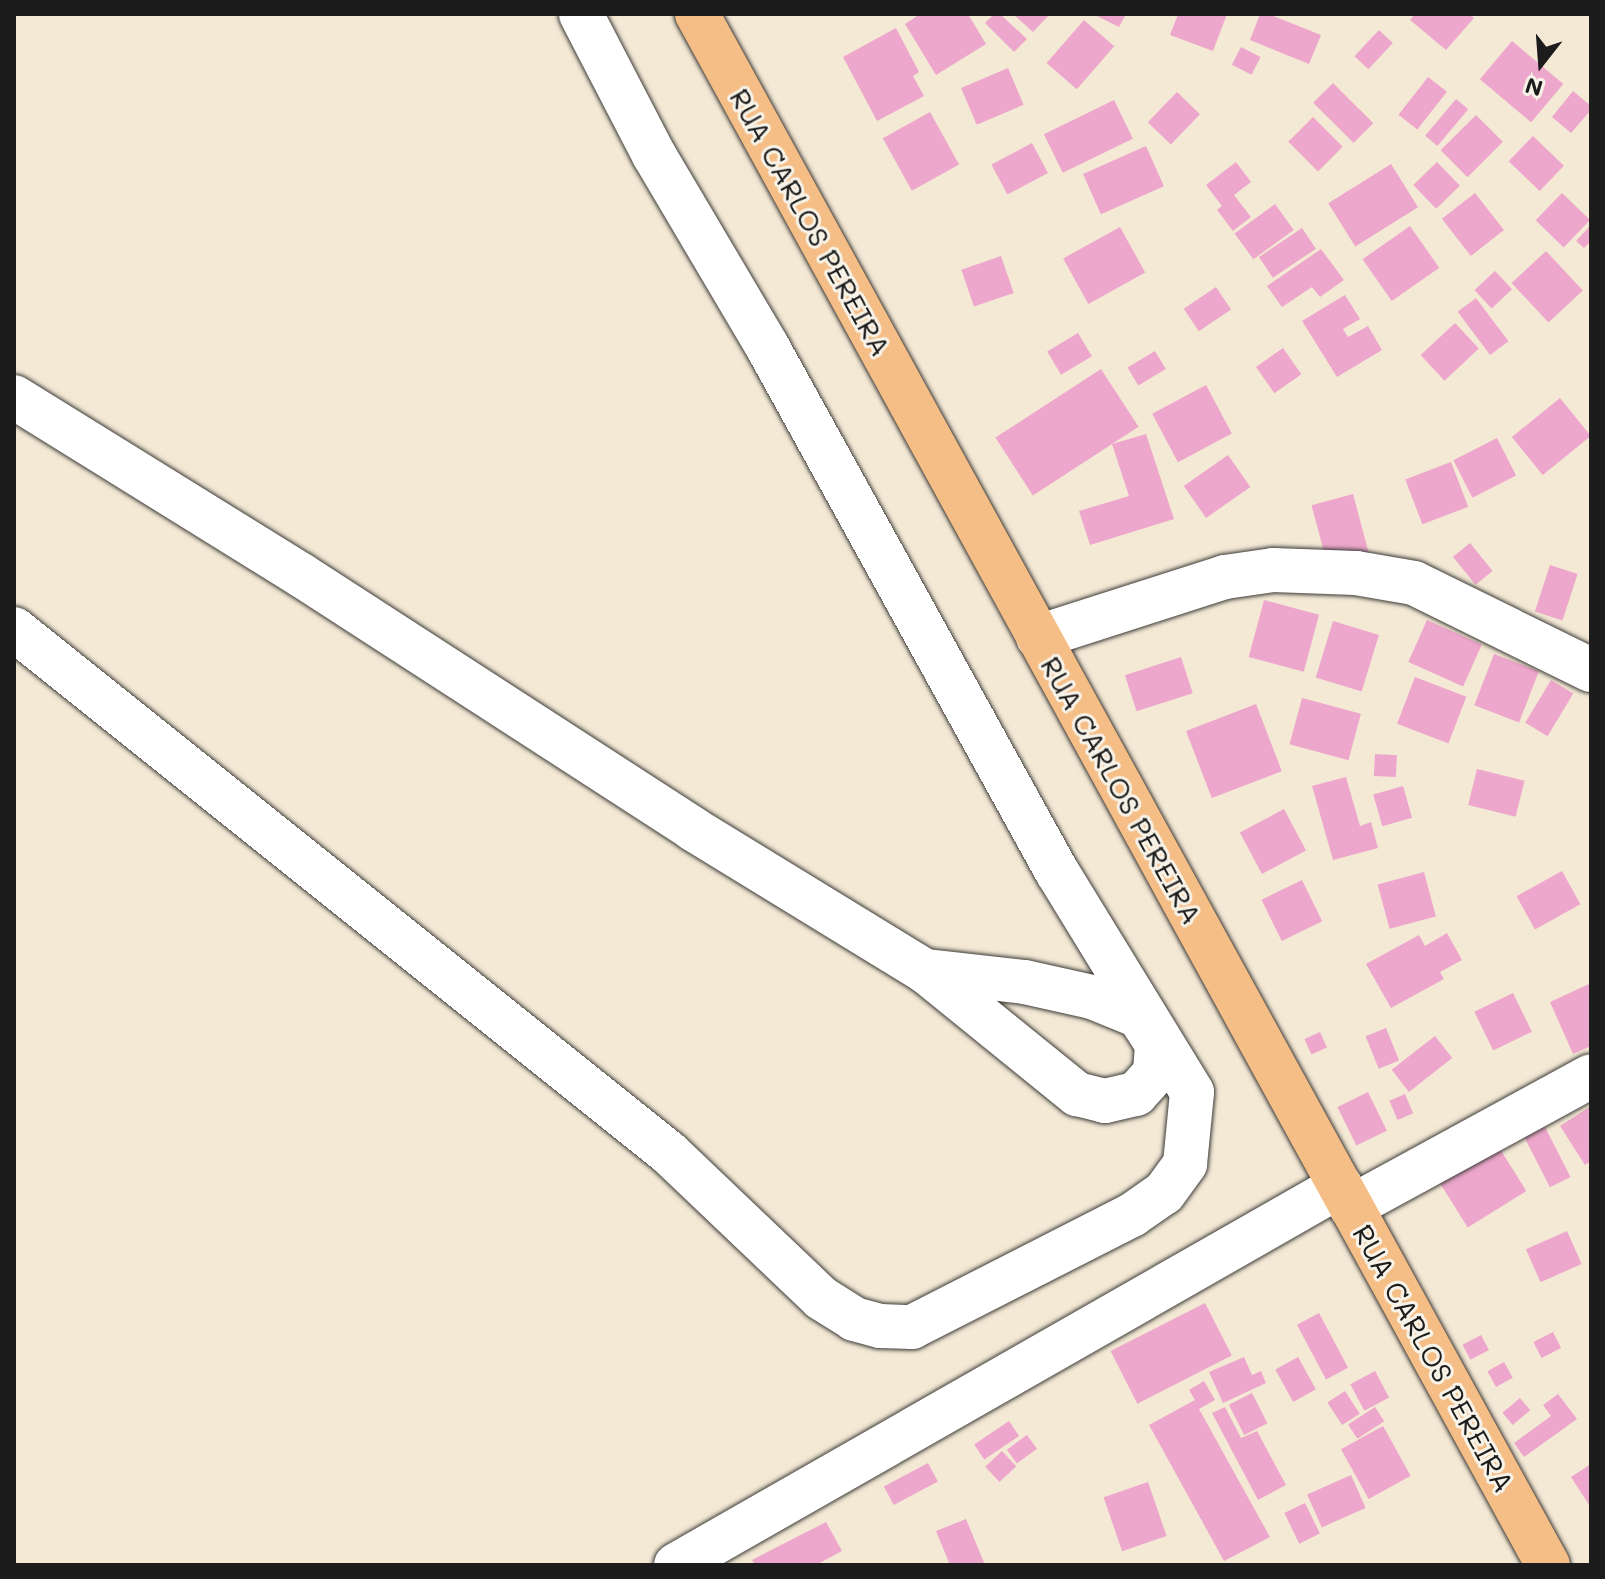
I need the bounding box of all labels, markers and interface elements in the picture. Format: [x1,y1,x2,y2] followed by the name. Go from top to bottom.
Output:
[1501,24,1581,104] north arrow
[1522,71,1546,104] text: N
[723,82,899,362] street label: RUA CARLOS PEREIRA
[1034,650,1210,930] street label: RUA CARLOS PEREIRA
[1346,1218,1522,1498] street label: RUA CARLOS PEREIRA

